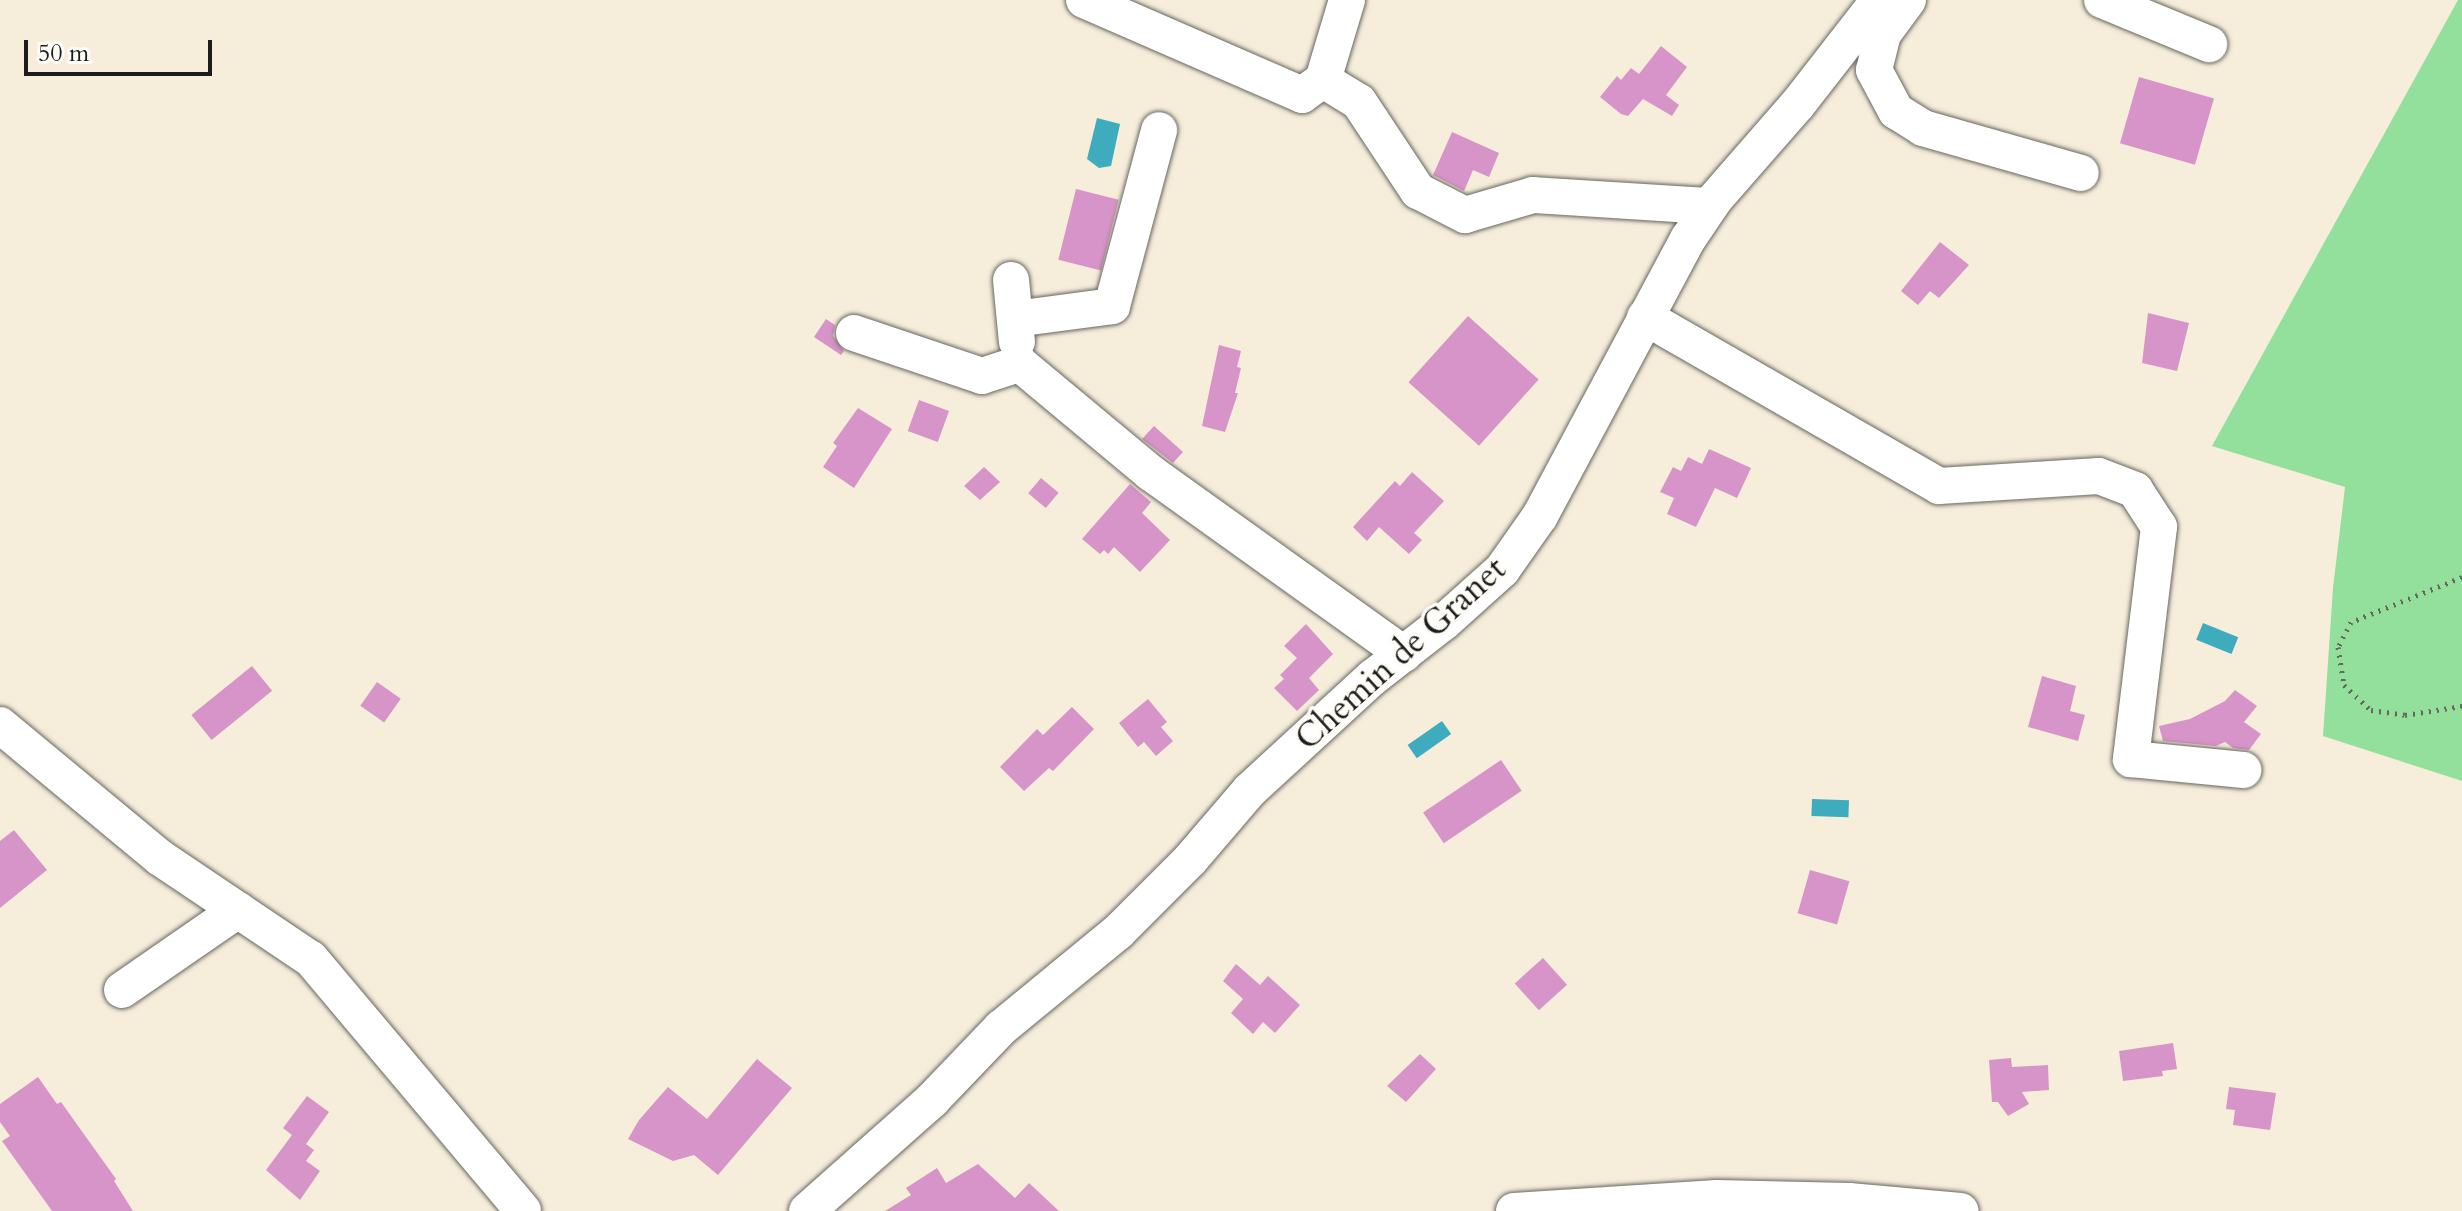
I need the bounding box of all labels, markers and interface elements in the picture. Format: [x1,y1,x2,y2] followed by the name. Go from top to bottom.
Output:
[28,24,216,74] scale bar
[38,37,89,70] text: 50 m
[1287,549,1515,759] street label: Chemin de Granet

